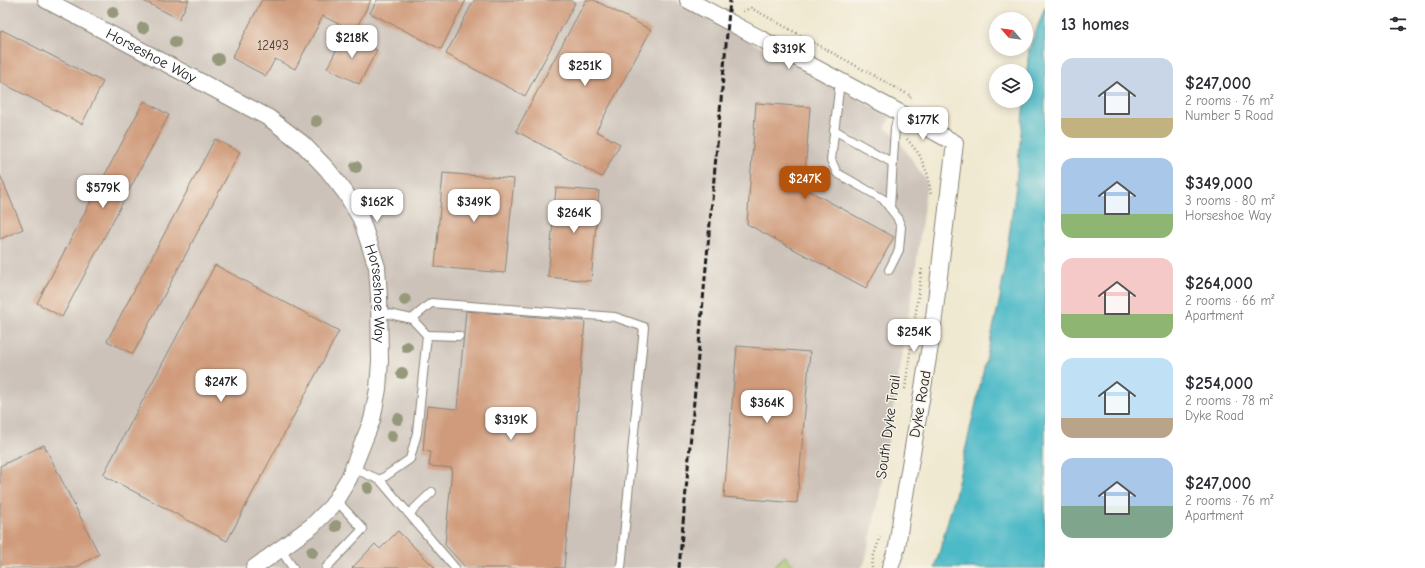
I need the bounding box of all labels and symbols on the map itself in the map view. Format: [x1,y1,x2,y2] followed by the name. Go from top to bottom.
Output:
[989,12,1033,56] north arrow
[103,24,200,87] street label: Horseshoe Way
[324,25,380,59] pin: $218K
[761,36,817,70] pin: $319K
[257,38,289,53] house number: 12493
[557,53,613,87] pin: $251K
[895,107,951,141] pin: $177K
[777,166,833,200] pin: $247K
[75,175,131,209] pin: $579K
[349,189,405,223] pin: $162K
[446,189,502,223] pin: $349K
[546,200,602,234] pin: $264K
[361,242,389,343] street label: Horseshoe Way
[886,319,942,353] pin: $254K
[193,369,249,403] pin: $247K
[905,369,935,439] street label: Dyke Road
[872,374,904,480] street label: South Dyke Trail
[739,390,795,424] pin: $364K
[483,407,539,441] pin: $319K

